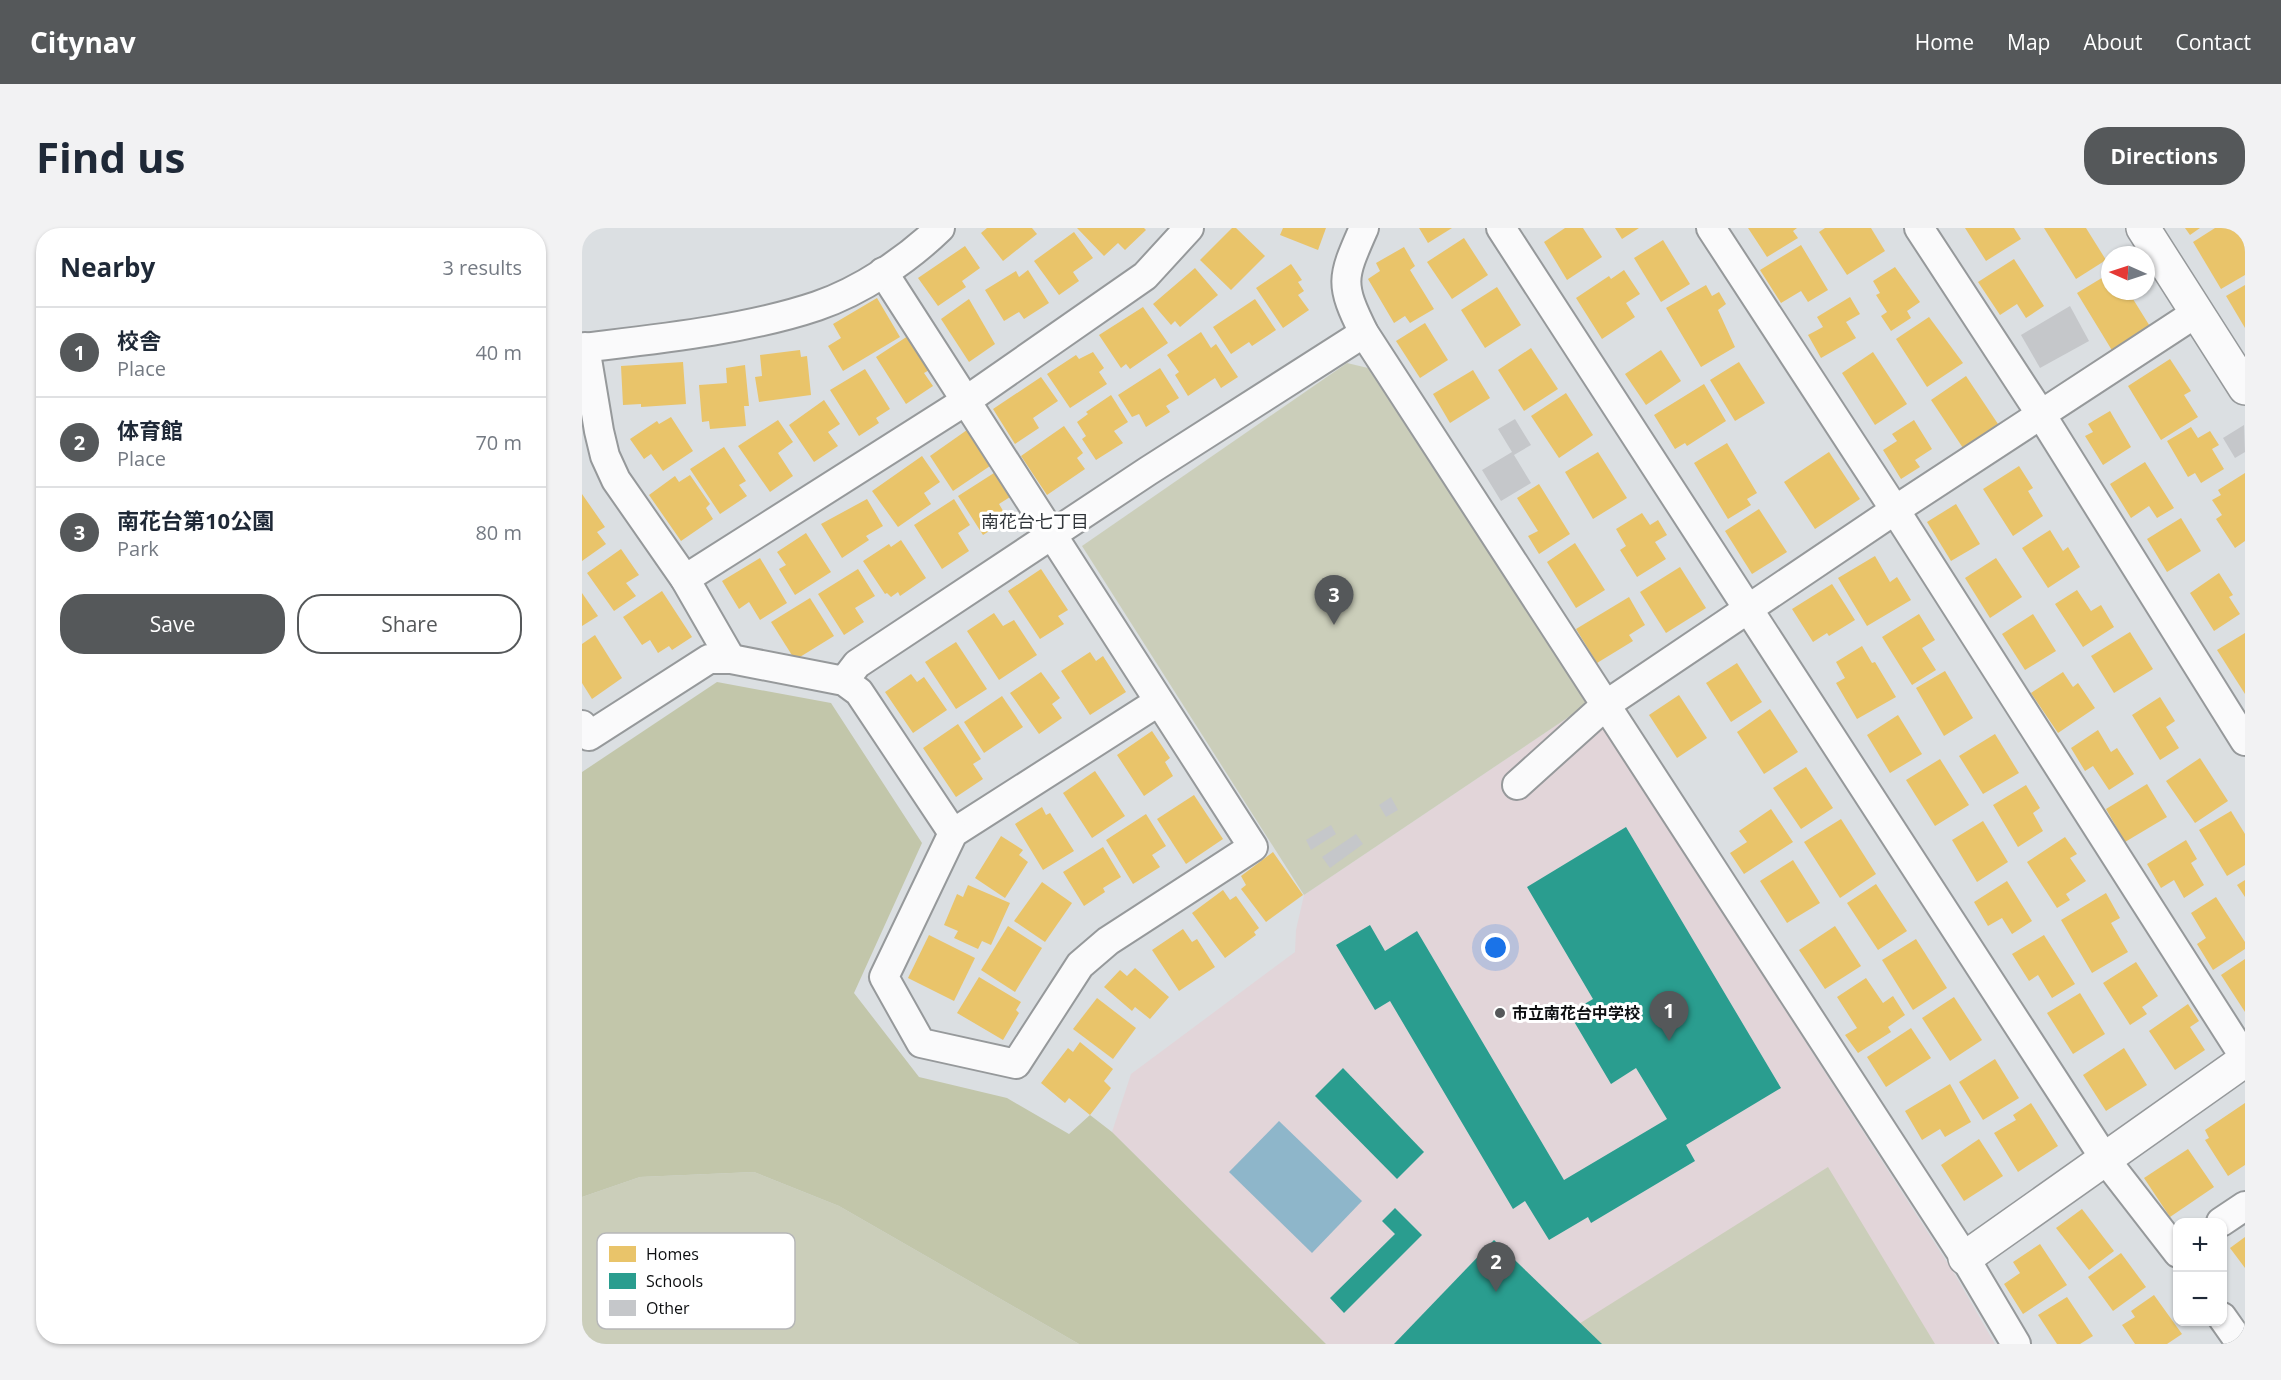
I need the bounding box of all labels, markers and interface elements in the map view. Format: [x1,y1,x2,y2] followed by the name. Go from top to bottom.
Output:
[30,23,136,61] text: Citynav
[1915,28,1974,56] text: Home
[2007,28,2050,56] text: Map
[2083,28,2143,56] text: About
[2176,28,2251,56] text: Contact
[2084,127,2245,185] button: Directions
[36,128,185,185] text: Find us
[2101,246,2155,300] north arrow
[60,249,155,285] text: Nearby
[442,254,522,281] text: 3 results
[117,325,161,355] text: 校舎
[74,339,85,366] text: 1
[475,339,522,366] text: 40 m
[117,355,166,382] text: Place
[117,415,183,445] text: 体育館
[74,429,85,456] text: 2
[475,429,522,456] text: 70 m
[117,445,166,472] text: Place
[117,505,274,535] text: 南花台第10公園
[981,509,1089,533] district label: 南花台七丁目
[74,519,85,546] text: 3
[475,519,522,546] text: 80 m
[117,535,159,562] text: Park
[1314,576,1353,625] pin: 3
[60,594,285,654] button: Save
[297,594,522,654] button: Share
[1481,933,1510,962] your location
[1650,992,1688,1041] pin: 1
[1512,1002,1640,1024] place label: 市立南花台中学校
[1493,1006,1507,1020] marker: 市立南花台中学校
[2173,1218,2227,1326] map controls
[2173,1218,2227,1272] button: +
[597,1233,795,1329] legend
[1476,1242,1516,1292] pin: 2
[646,1243,699,1265] text: Homes
[646,1270,703,1292] text: Schools
[2173,1272,2227,1326] button: −
[646,1297,690,1319] text: Other

